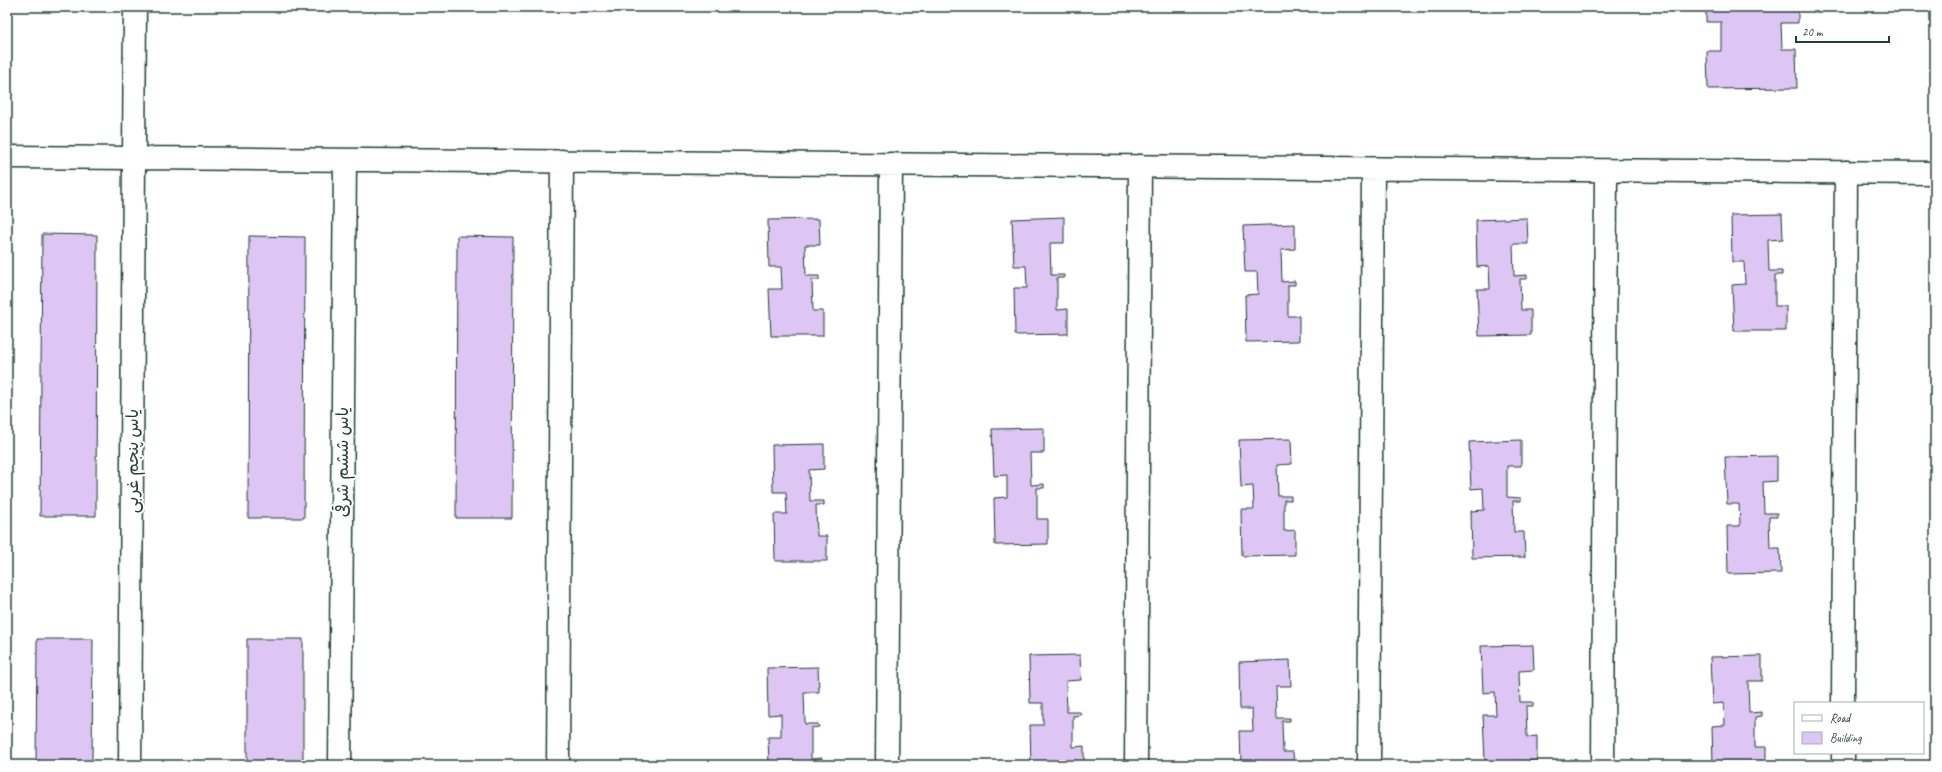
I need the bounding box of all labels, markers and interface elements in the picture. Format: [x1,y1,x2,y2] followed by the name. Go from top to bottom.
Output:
[1796,18,1889,44] scale bar
[1802,24,1824,40] text: 20 m
[331,407,355,517] street label: یاس ششم شرقی
[122,409,145,513] street label: یاس پنجم غربی
[1794,702,1924,754] legend
[1830,710,1852,726] text: Road
[1830,730,1862,746] text: Building

